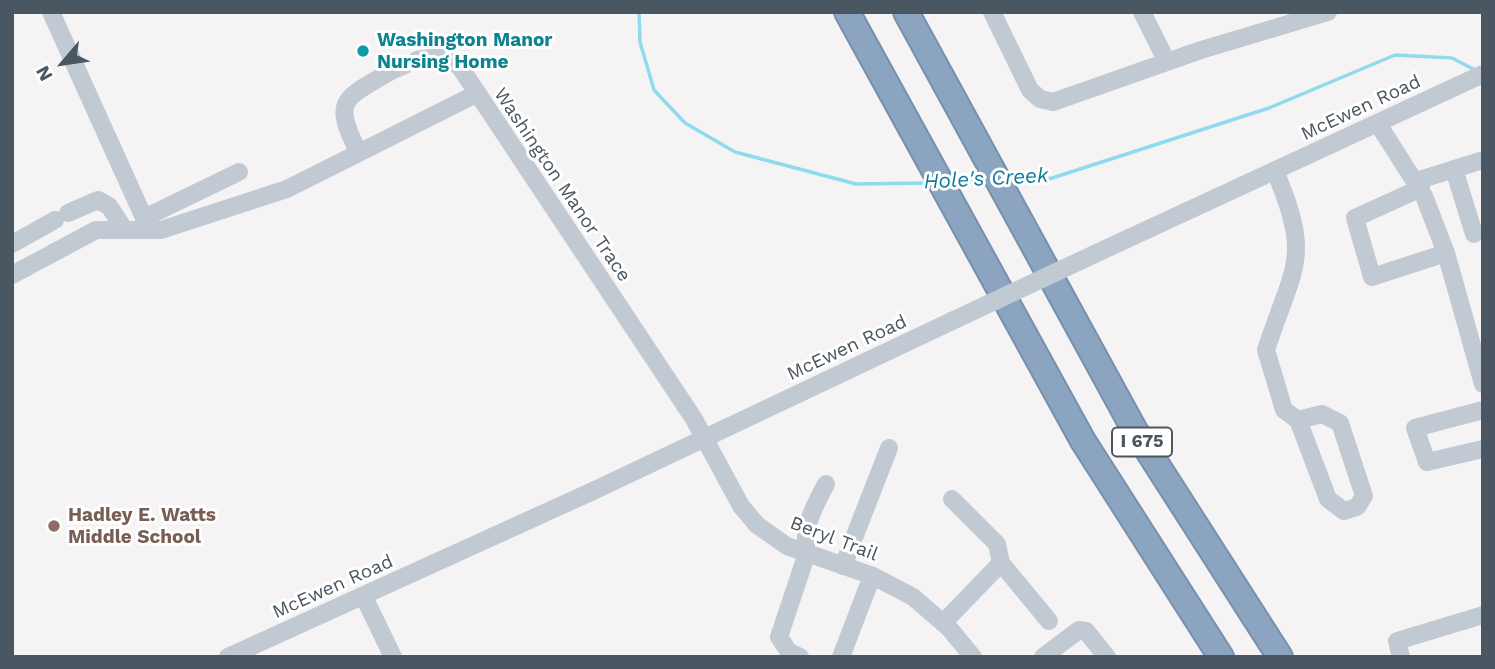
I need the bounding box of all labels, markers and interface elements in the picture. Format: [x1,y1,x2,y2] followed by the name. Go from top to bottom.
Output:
[28,28,98,98] north arrow
[377,29,553,73] place label: Washington Manor Nursing Home
[355,43,371,59] marker: Washington Manor Nursing Home
[31,62,58,85] text: N
[1298,70,1424,146] street label: McEwen Road
[489,84,635,286] street label: Washington Manor Trace
[923,163,1049,195] water label: Hole's Creek
[784,310,910,386] street label: McEwen Road
[1112,428,1172,457] road number: I 675
[68,504,216,548] place label: Hadley E. Watts Middle School
[787,512,881,566] street label: Beryl Trail
[46,518,62,534] marker: Hadley E. Watts Middle School
[269,550,397,624] street label: McEwen Road

